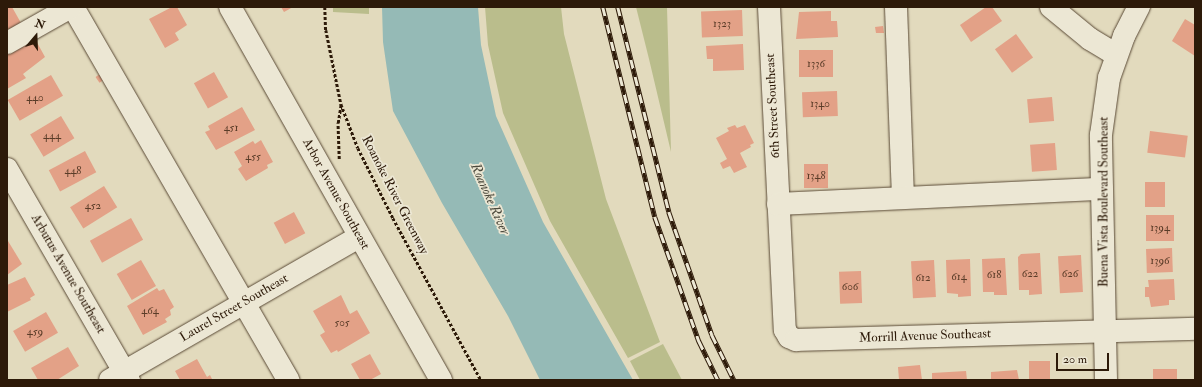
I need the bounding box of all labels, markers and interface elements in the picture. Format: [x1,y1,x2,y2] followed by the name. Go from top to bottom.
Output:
[16,16,56,56] north arrow
[33,16,47,32] text: N
[713,17,731,31] house number: 1323
[762,53,784,159] street label: 6th Street Southeast
[807,57,825,71] house number: 1336
[26,91,44,105] house number: 440
[810,97,830,111] house number: 1340
[1096,117,1112,287] street label: Buena Vista Boulevard Southeast
[224,121,238,135] house number: 451
[43,129,61,143] house number: 444
[358,133,432,257] street label: Roanoke River Greenway
[299,136,373,252] street label: Arbor Avenue Southeast
[245,150,261,164] house number: 455
[467,160,513,238] water label: Roanoke River
[64,164,82,178] house number: 448
[806,169,826,183] house number: 1348
[85,199,101,213] house number: 452
[27,212,109,336] street label: Arbutus Avenue Southeast
[1150,221,1170,235] house number: 1394
[1150,254,1170,268] house number: 1396
[1022,267,1038,281] house number: 622
[1062,267,1078,281] house number: 626
[987,268,1001,282] house number: 618
[951,270,967,284] house number: 614
[177,271,291,345] street label: Laurel Street Southeast
[915,271,931,285] house number: 612
[842,280,858,294] house number: 606
[141,304,159,318] house number: 464
[334,316,350,330] house number: 505
[27,325,43,339] house number: 459
[859,326,991,346] street label: Morrill Avenue Southeast
[1058,345,1111,371] scale bar
[1063,352,1087,367] text: 20 m

